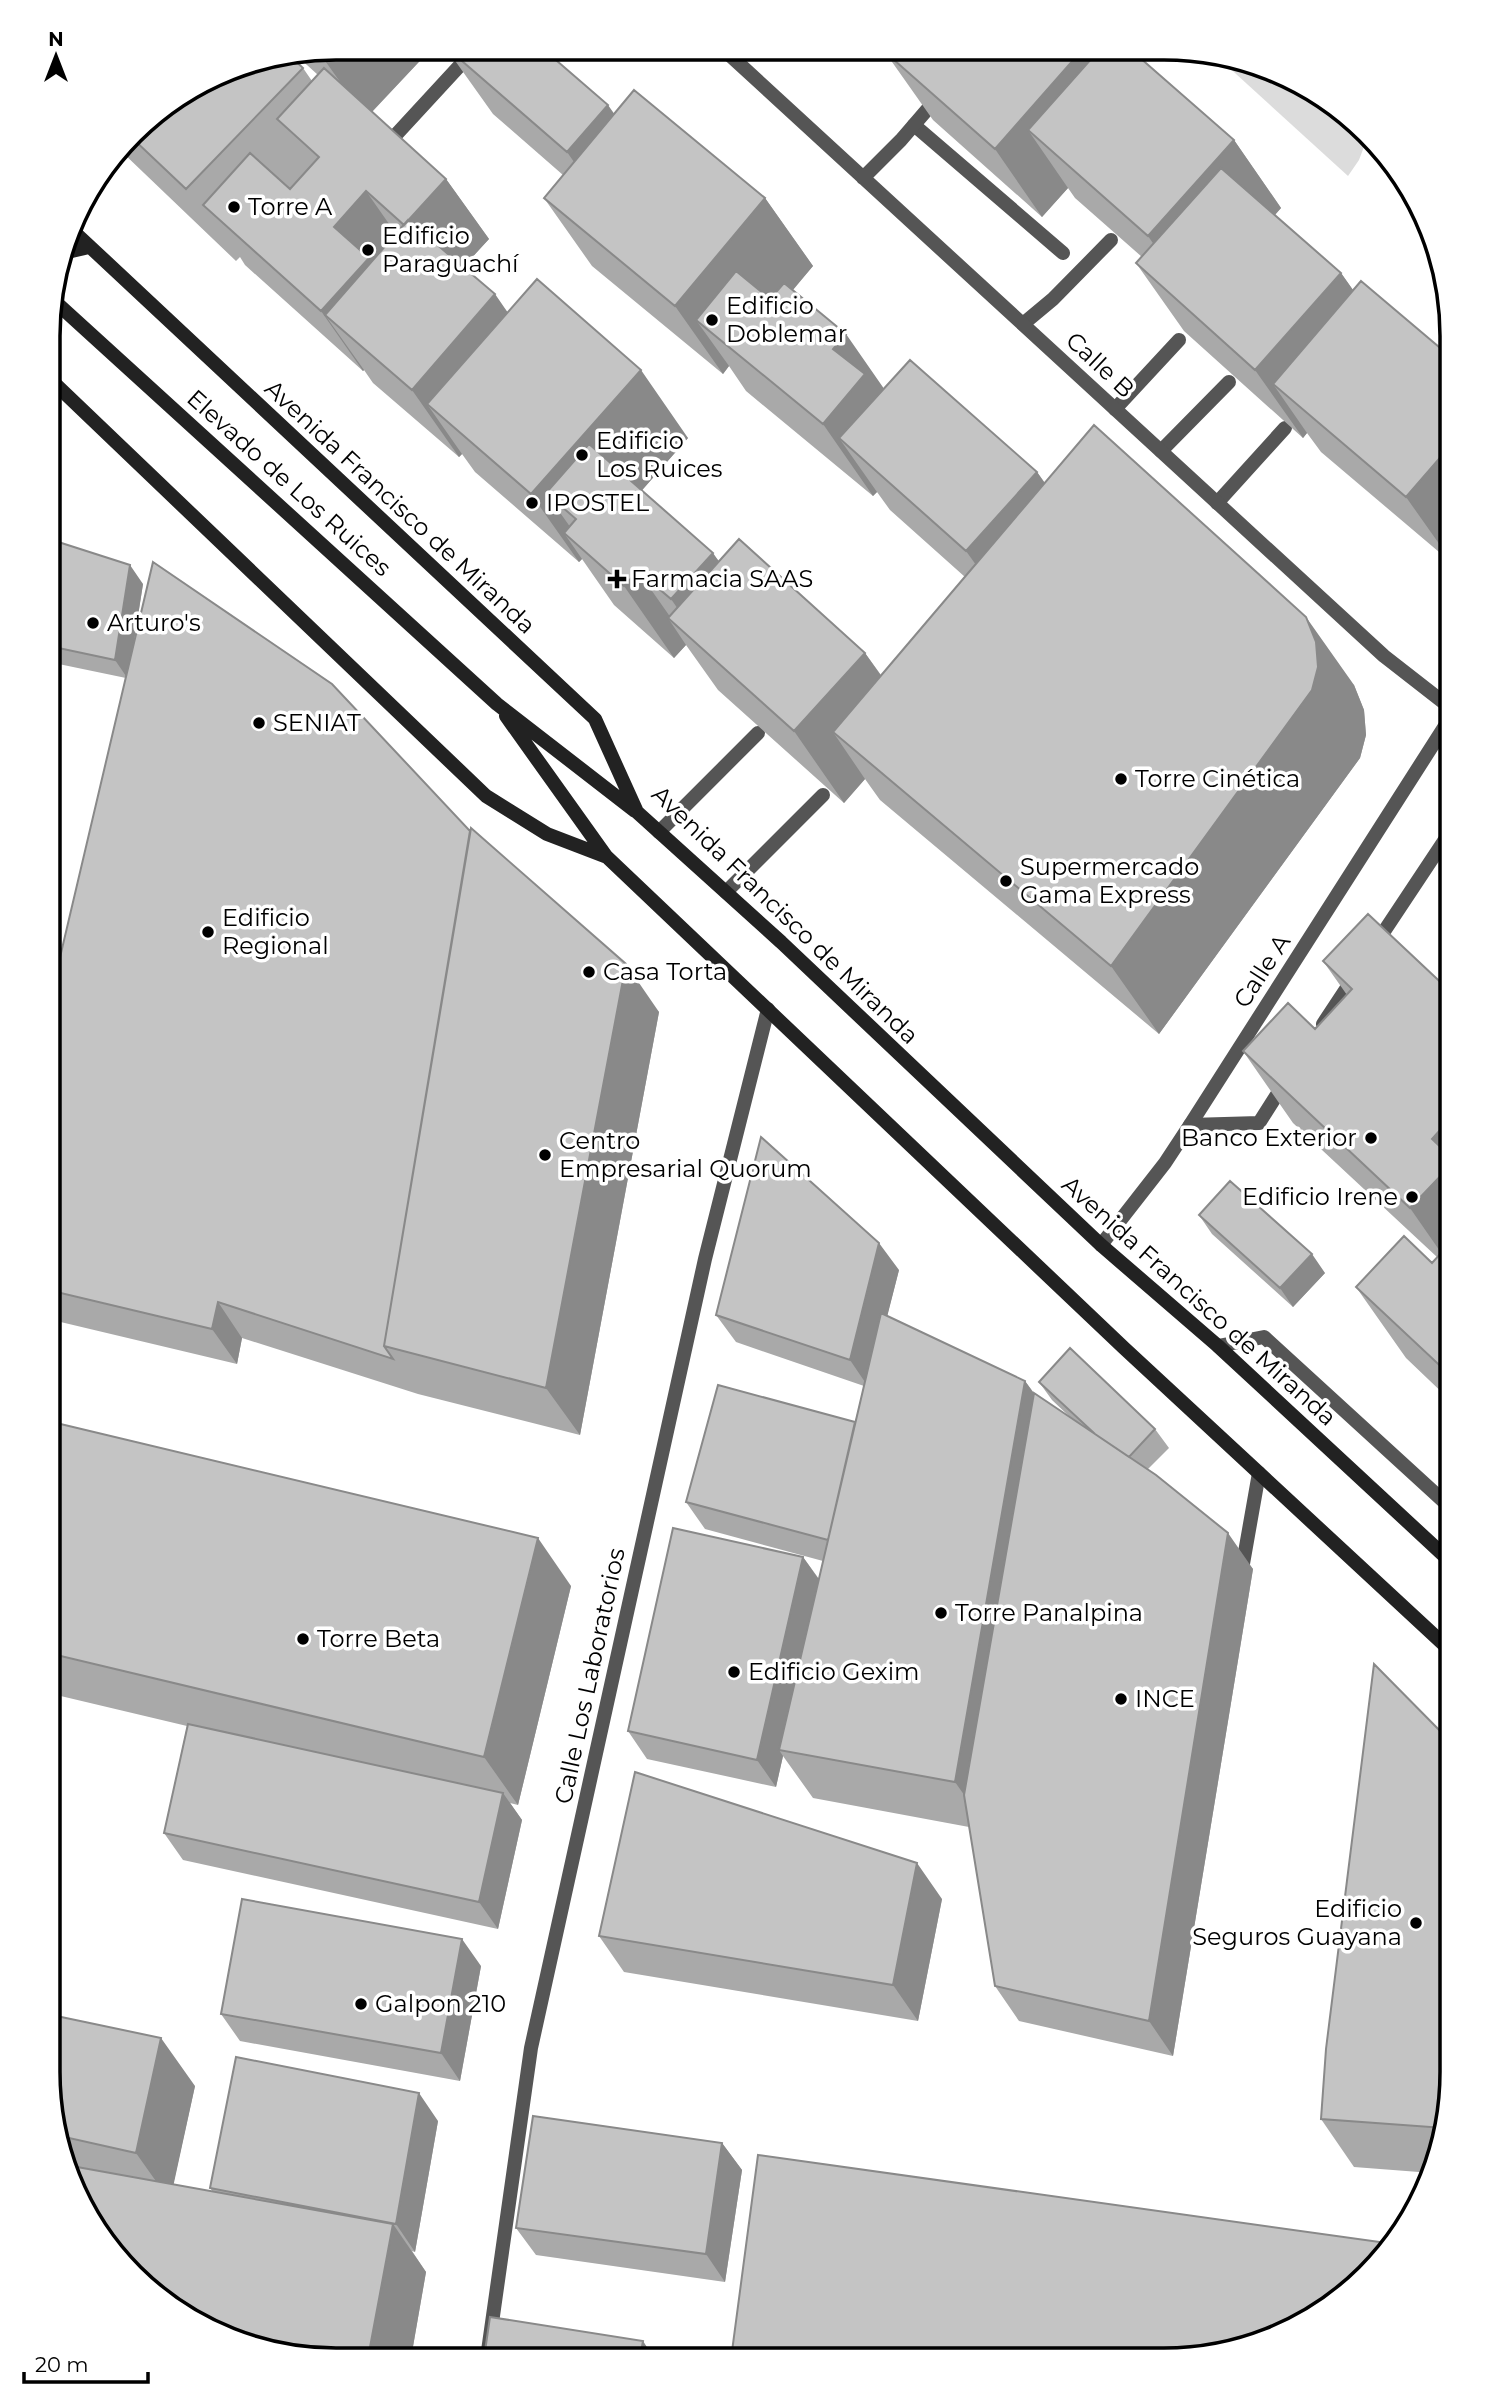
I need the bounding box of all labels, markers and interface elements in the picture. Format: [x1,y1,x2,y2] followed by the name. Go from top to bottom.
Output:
[21,21,91,91] north arrow
[48,28,64,51] text: N
[248,192,333,221] place label: Torre A
[226,199,242,215] marker: Torre A
[382,221,520,278] place label: Edificio Paraguachí
[360,242,376,258] marker: Edificio Paraguachí
[726,291,847,348] place label: Edificio Doblemar
[704,312,720,328] marker: Edificio Doblemar
[1060,326,1141,403] street label: Calle B
[259,374,542,640] street label: Avenida Francisco de Miranda
[181,383,397,582] street label: Elevado de Los Ruices
[596,426,722,483] place label: Edificio Los Ruices
[574,447,590,463] marker: Edificio Los Ruices
[546,488,649,517] place label: IPOSTEL
[524,495,540,511] marker: IPOSTEL
[631,564,813,593] place label: Farmacia SAAS
[609,571,625,587] marker: Farmacia SAAS
[107,608,201,637] place label: Arturo's
[85,615,101,631] marker: Arturo's
[273,708,361,737] place label: SENIAT
[251,715,267,731] marker: SENIAT
[1135,764,1300,793] place label: Torre Cinética
[1113,771,1129,787] marker: Torre Cinética
[646,779,925,1050] street label: Avenida Francisco de Miranda
[1020,852,1199,909] place label: Supermercado Gama Express
[998,873,1014,889] marker: Supermercado Gama Express
[222,903,329,960] place label: Edificio Regional
[200,924,216,940] marker: Edificio Regional
[1227,928,1296,1013] street label: Calle A
[603,957,727,986] place label: Casa Torta
[581,964,597,980] marker: Casa Torta
[1181,1123,1357,1152] place label: Banco Exterior
[559,1126,812,1183] place label: Centro Empresarial Quorum
[1363,1130,1379,1146] marker: Banco Exterior
[537,1147,553,1163] marker: Centro Empresarial Quorum
[1056,1170,1342,1432] street label: Avenida Francisco de Miranda
[1242,1182,1398,1211] place label: Edificio Irene
[1404,1189,1420,1205] marker: Edificio Irene
[548,1545,631,1807] street label: Calle Los Laboratorios
[955,1598,1143,1627] place label: Torre Panalpina
[933,1605,949,1621] marker: Torre Panalpina
[317,1624,440,1653] place label: Torre Beta
[295,1631,311,1647] marker: Torre Beta
[748,1657,920,1686] place label: Edificio Gexim
[726,1664,742,1680] marker: Edificio Gexim
[1135,1684,1195,1713] place label: INCE
[1113,1691,1129,1707] marker: INCE
[1192,1894,1402,1951] place label: Edificio Seguros Guayana
[1408,1915,1424,1931] marker: Edificio Seguros Guayana
[375,1989,506,2018] place label: Galpon 210
[353,1996,369,2012] marker: Galpon 210
[24,2340,149,2384] scale bar
[35,2352,89,2377] text: 20 m

